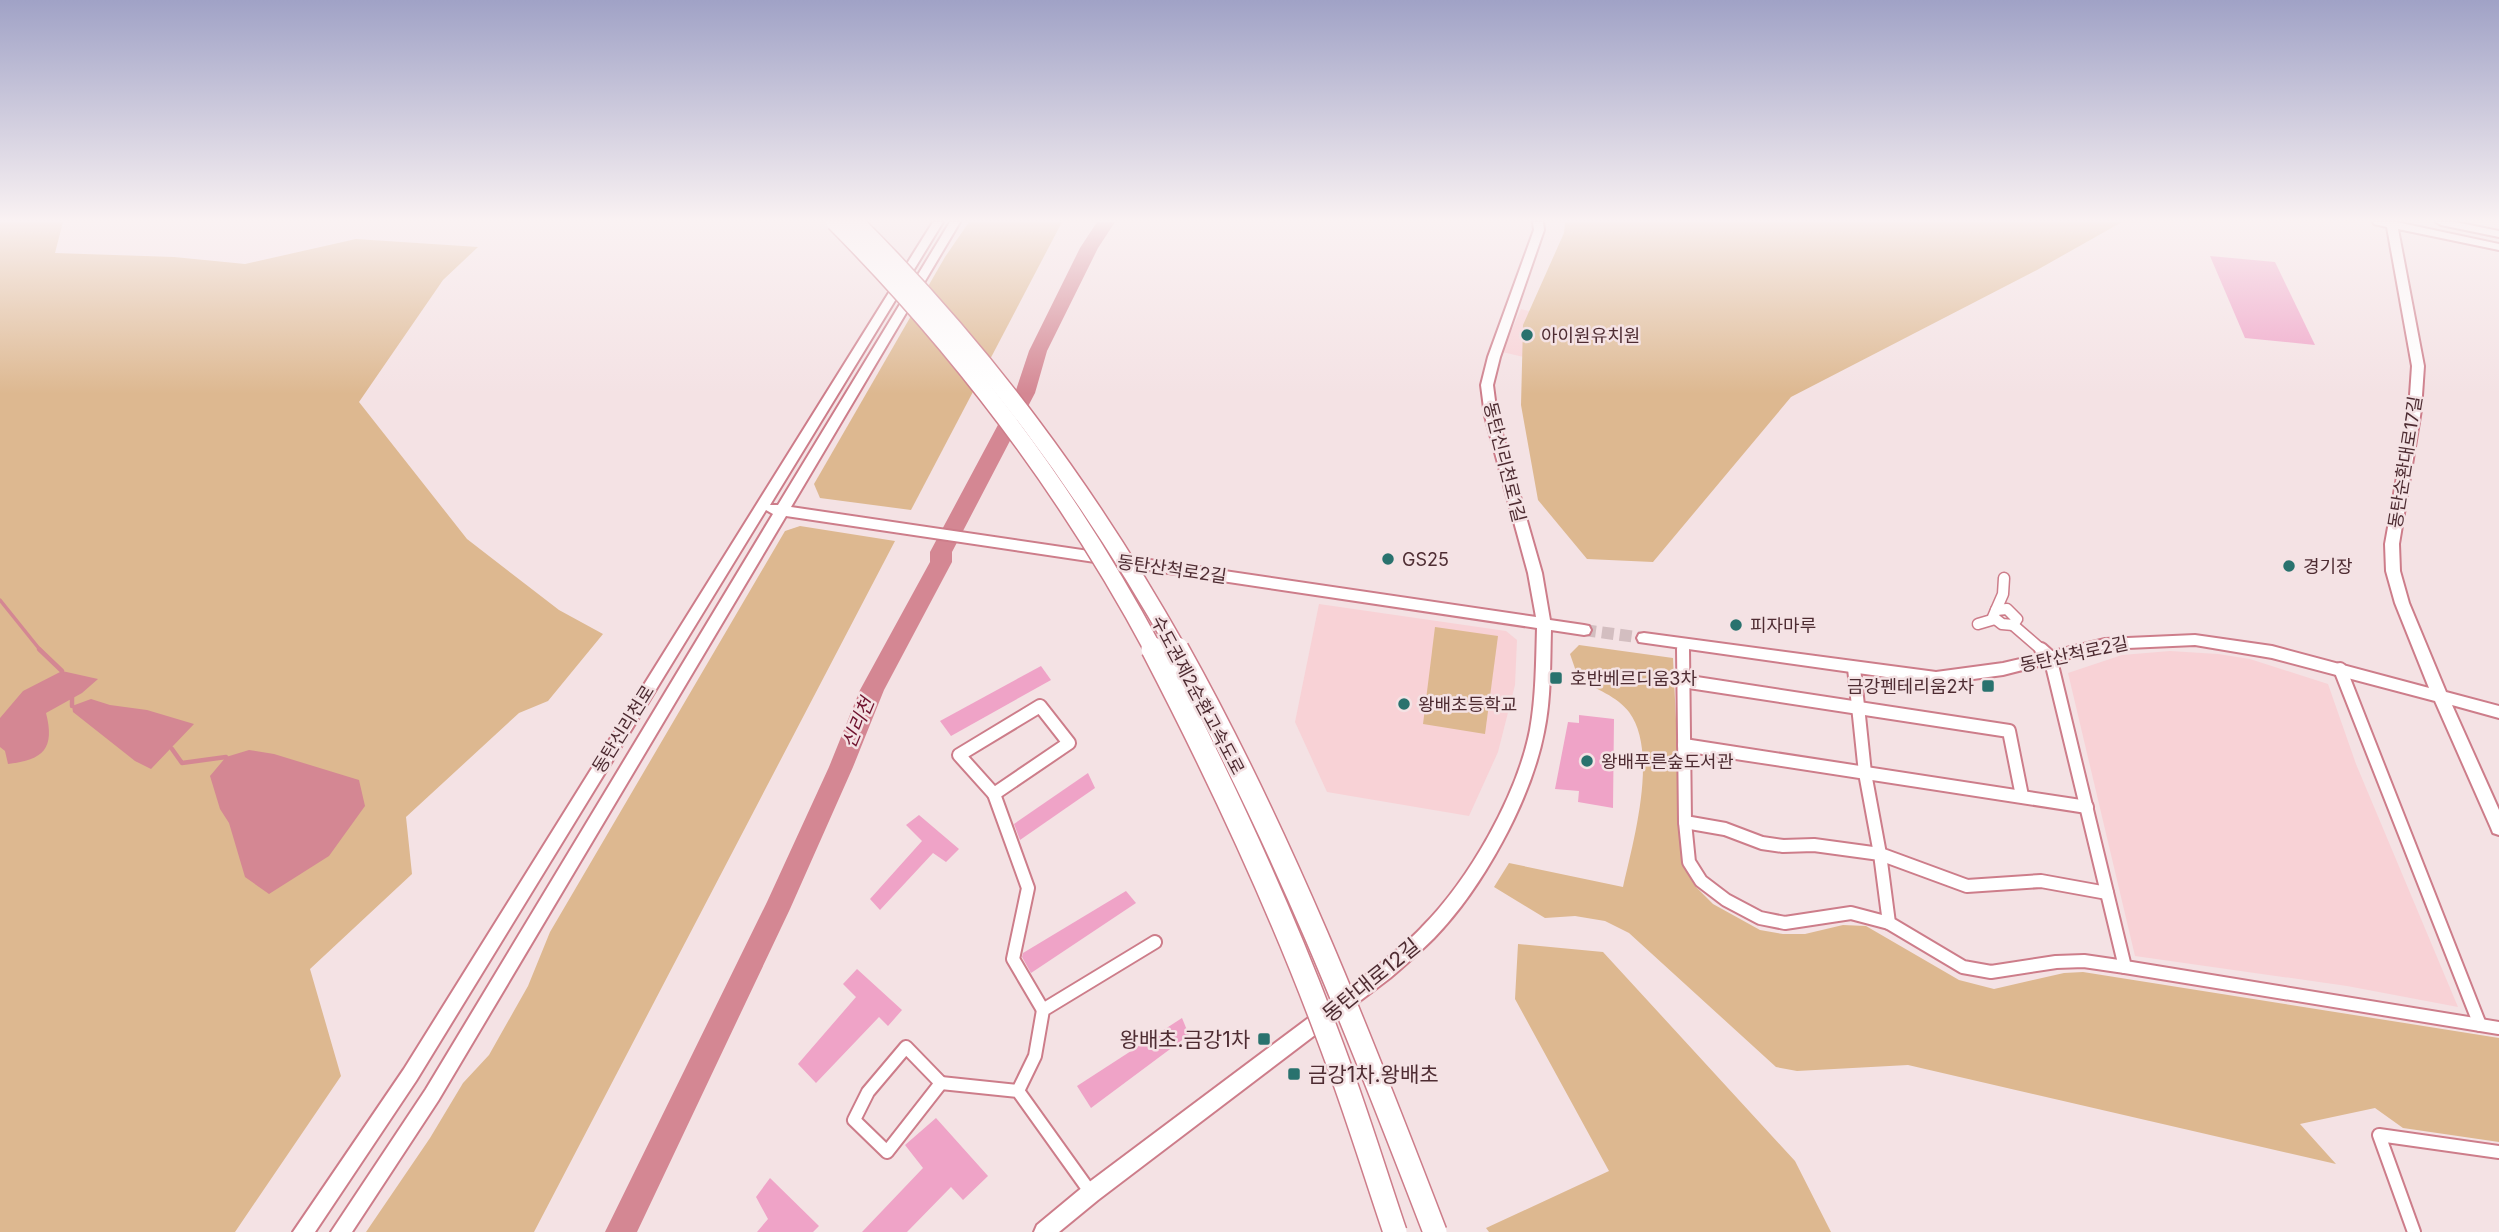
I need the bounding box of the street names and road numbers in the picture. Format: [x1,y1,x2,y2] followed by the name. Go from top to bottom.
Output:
[2384,394,2426,530] street label: 동탄순환대로17길
[1480,400,1530,524] street label: 동탄신리천로1길
[1116,551,1228,587] street label: 동탄산척로2길
[1147,612,1249,778] street label: 수도권제2순환고속도로
[2018,632,2130,676] street label: 동탄산척로2길
[588,681,658,777] street label: 동탄신리천로
[1317,933,1425,1027] street label: 동탄대로12길

